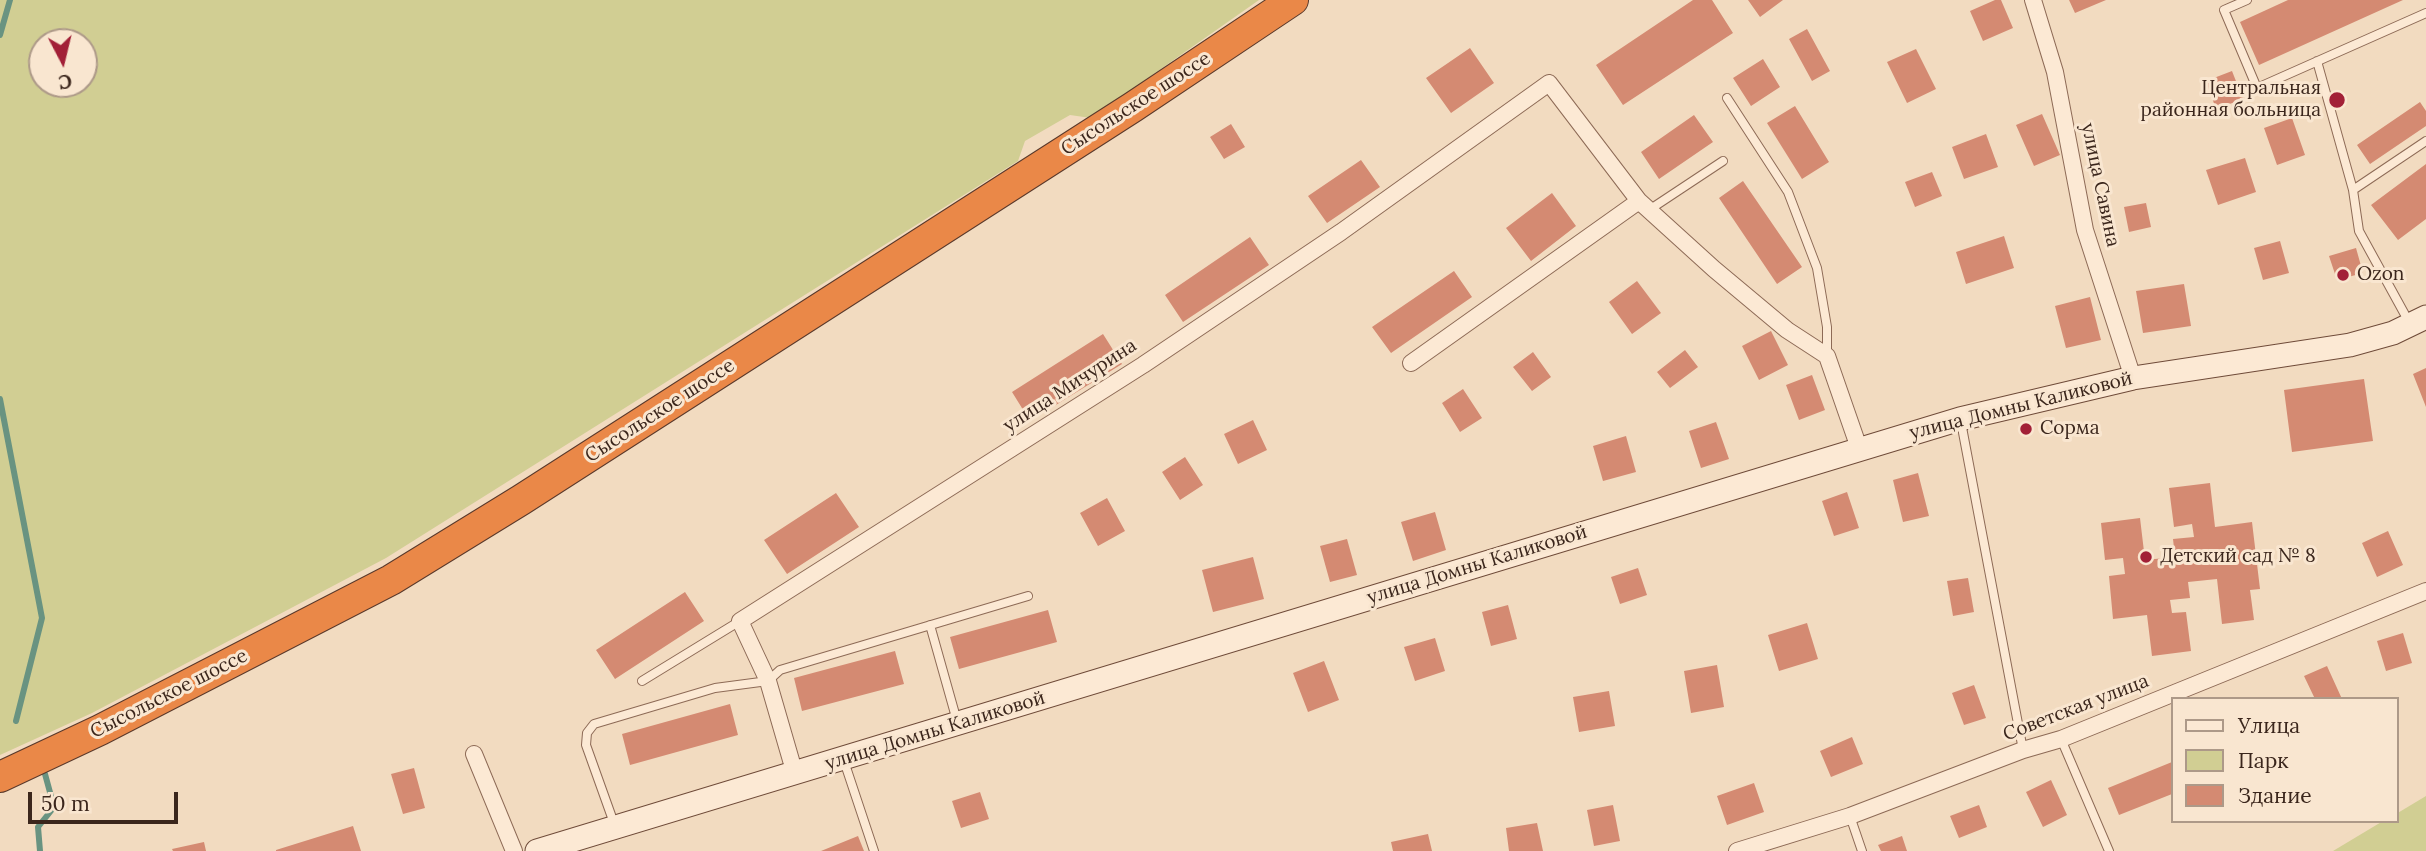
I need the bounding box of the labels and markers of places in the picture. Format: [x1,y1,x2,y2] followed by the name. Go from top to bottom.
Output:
[2141,78,2321,122] place label: Центральная районная больница
[2327,90,2347,110] marker: Центральная районная больница
[2357,264,2404,286] place label: Ozon
[2335,267,2351,283] marker: Ozon
[2040,418,2100,440] place label: Сорма
[2018,421,2034,437] marker: Сорма
[2160,546,2316,568] place label: Детский сад № 8
[2138,549,2154,565] marker: Детский сад № 8

